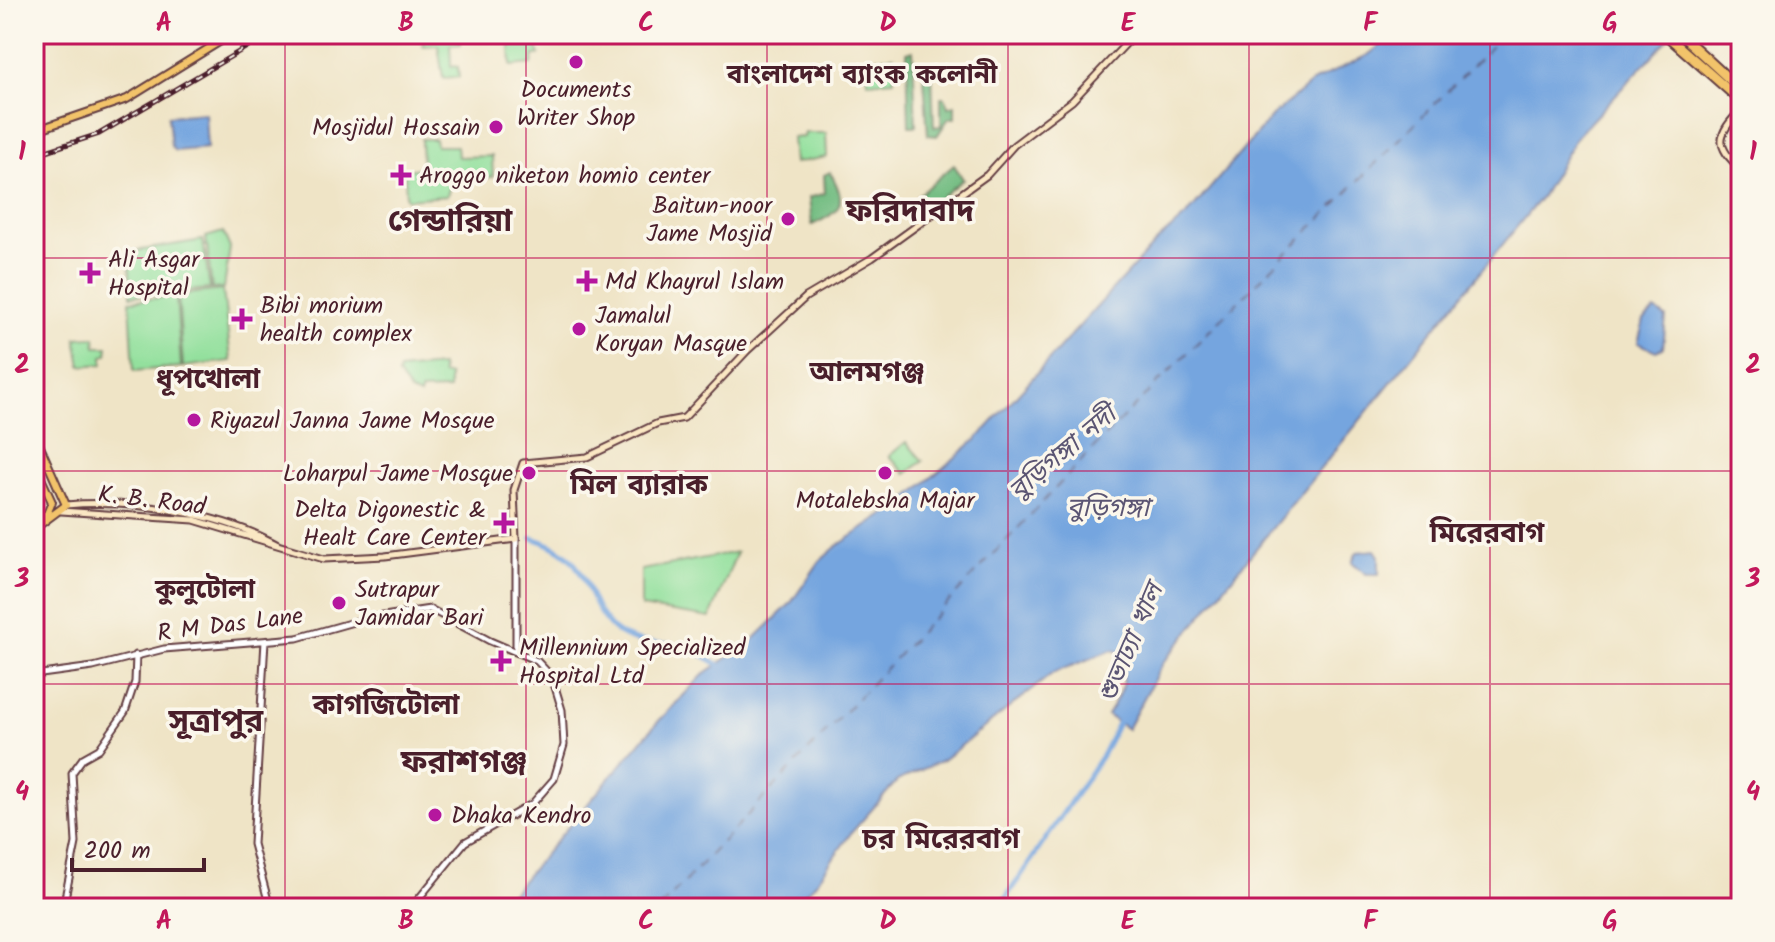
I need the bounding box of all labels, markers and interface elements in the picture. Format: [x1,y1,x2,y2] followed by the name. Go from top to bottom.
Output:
[156,3,172,45] text: A
[398,3,414,45] text: B
[638,3,654,45] text: C
[879,3,897,45] text: D
[1121,3,1137,45] text: E
[1363,3,1379,45] text: F
[1602,3,1618,45] text: G
[567,53,585,71] marker: Documents Writer Shop
[726,55,998,97] district label: বাংলাদেশ ব্যাংক কলোনী
[517,71,636,138] place label: Documents Writer Shop
[312,109,480,148] place label: Mosjidul Hossain
[487,118,505,136] marker: Mosjidul Hossain
[18,132,26,174] text: 1
[1749,132,1757,174] text: 1
[419,157,712,196] place label: Aroggo niketon homio center
[390,164,412,186] marker: Aroggo niketon homio center
[646,187,774,254] place label: Baitun-noor Jame Mosjid
[845,187,975,238] district label: ফরিদাবাদ
[388,197,513,248] district label: গেন্ডারিয়া
[779,210,797,228] marker: Baitun-noor Jame Mosjid
[108,241,201,308] place label: Ali Asgar Hospital
[79,262,101,284] marker: Ali Asgar Hospital
[605,263,784,302] place label: Md Khayrul Islam
[576,270,598,292] marker: Md Khayrul Islam
[260,287,412,354] place label: Bibi morium health complex
[595,297,747,364] place label: Jamalul Koryan Masque
[231,308,253,330] marker: Bibi morium health complex
[570,320,588,338] marker: Jamalul Koryan Masque
[14,345,30,387] text: 2
[1745,345,1761,387] text: 2
[808,351,925,396] district label: আলমগঞ্জ
[156,358,261,403] district label: ধূপখোলা
[1000,392,1130,511] water label: বুড়িগঙ্গা নদী
[210,402,495,441] place label: Riyazul Janna Jame Mosque
[185,411,203,429] marker: Riyazul Janna Jame Mosque
[283,455,513,494] place label: Loharpul Jame Mosque
[520,464,538,482] marker: Loharpul Jame Mosque
[569,464,709,509] district label: মিল ব্যারাক
[876,464,894,482] marker: Motalebsha Majar
[96,476,209,528] street label: K. B. Road
[795,482,977,521] place label: Motalebsha Majar
[1067,488,1154,530] water label: বুড়িগঙ্গা
[294,491,488,558] place label: Delta Digonestic & Healt Care Center
[493,512,515,534] marker: Delta Digonestic & Healt Care Center
[1429,512,1545,557] district label: মিরেরবাগ
[14,559,29,601] text: 3
[1745,559,1760,601] text: 3
[154,570,256,612] district label: কুলুটোলা
[355,571,485,638] place label: Sutrapur Jamidar Bari
[1088,573,1178,710] water label: শুভাঢ্যা খাল
[330,594,348,612] marker: Sutrapur Jamidar Bari
[155,597,306,654] street label: R M Das Lane
[519,629,746,696] place label: Millennium Specialized Hospital Ltd
[490,650,512,672] marker: Millennium Specialized Hospital Ltd
[311,684,461,729] district label: কাগজিটোলা
[168,697,264,748] district label: সূত্রাপুর
[400,738,527,789] district label: ফরাশগঞ্জ
[15,772,29,814] text: 4
[1746,772,1760,814] text: 4
[451,797,591,836] place label: Dhaka Kendro
[426,806,444,824] marker: Dhaka Kendro
[861,818,1020,863] district label: চর মিরেরবাগ
[72,822,204,872] scale bar
[84,832,151,871] text: 200 m
[156,901,172,942] text: A
[398,901,414,942] text: B
[638,901,654,942] text: C
[879,901,897,942] text: D
[1121,901,1137,942] text: E
[1363,901,1379,942] text: F
[1602,901,1618,942] text: G

